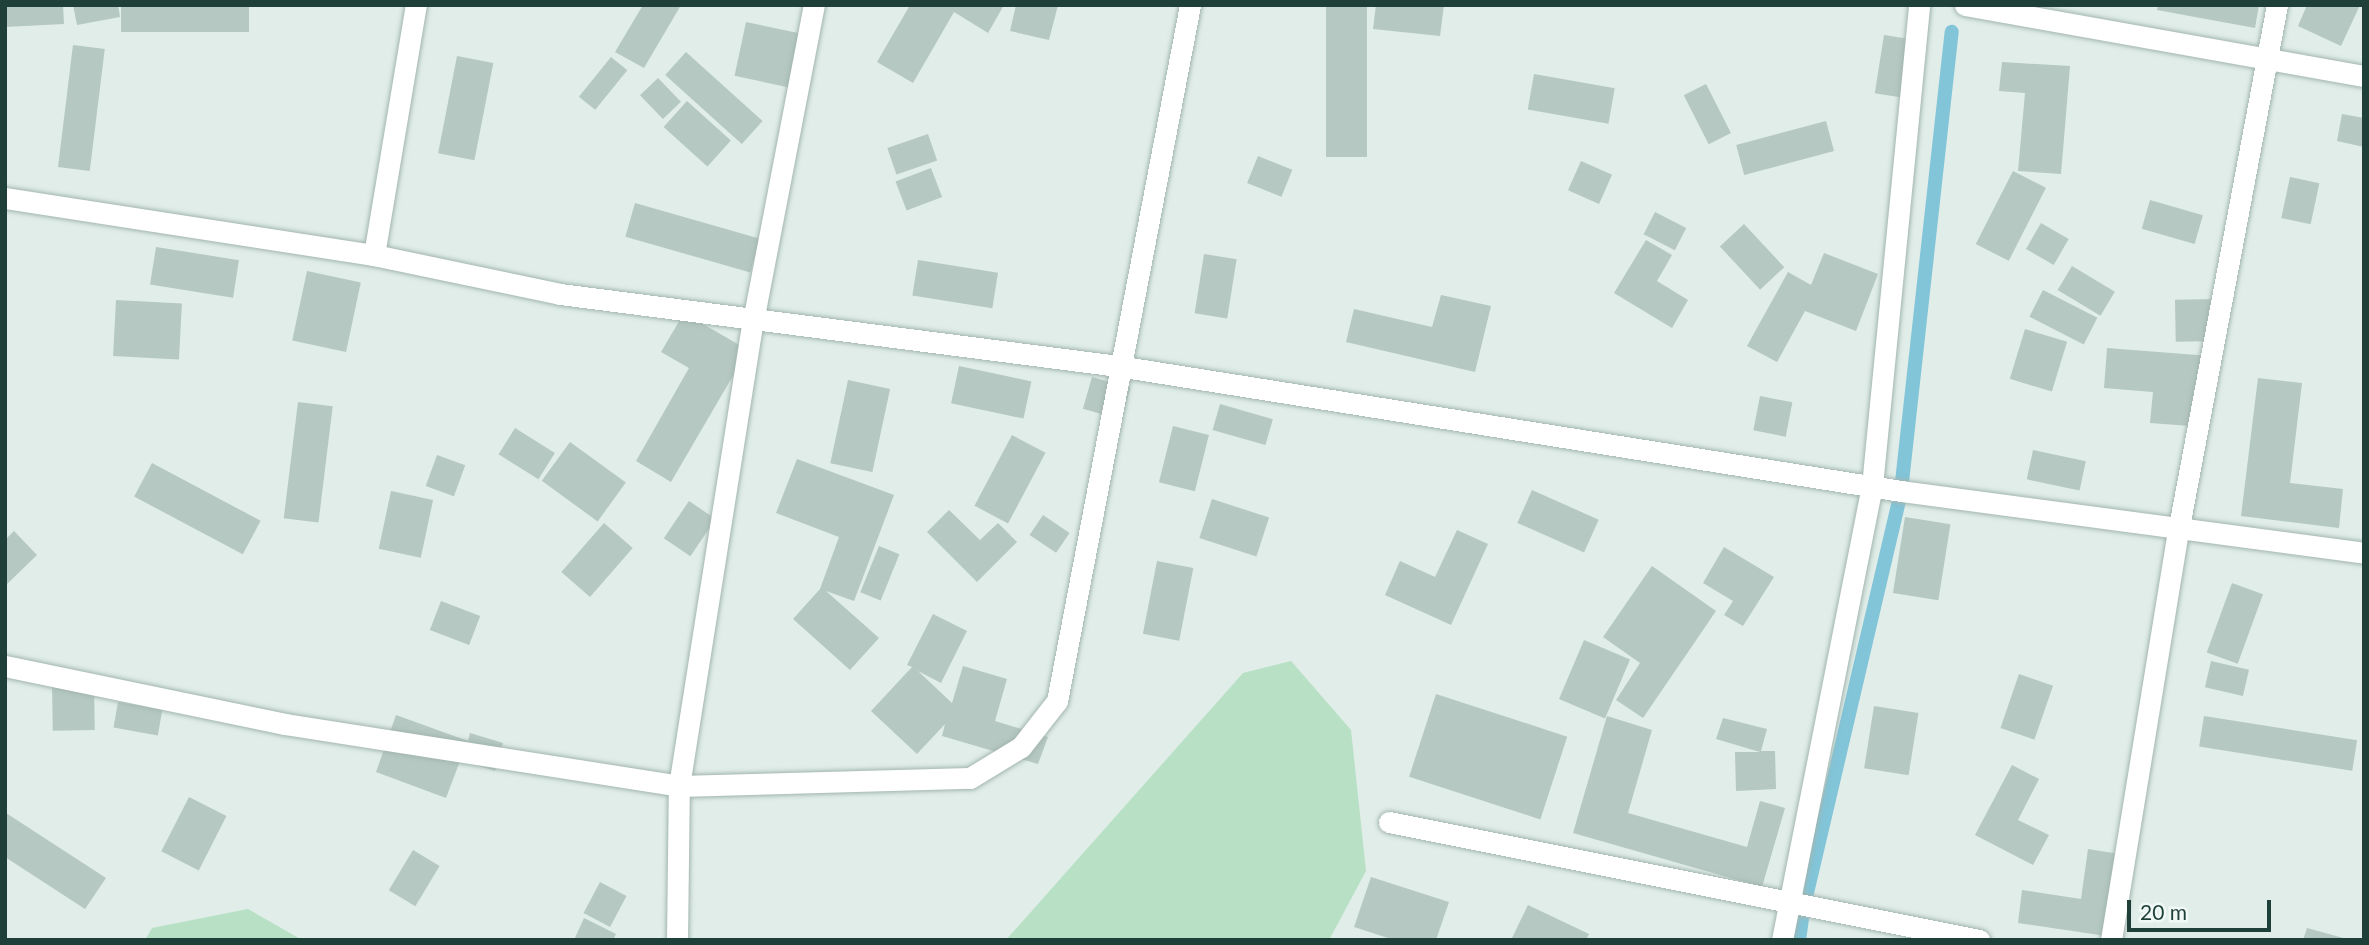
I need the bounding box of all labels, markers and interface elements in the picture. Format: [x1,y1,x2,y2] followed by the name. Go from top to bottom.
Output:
[2131,886,2274,930] scale bar
[2140,899,2187,924] text: 20 m

